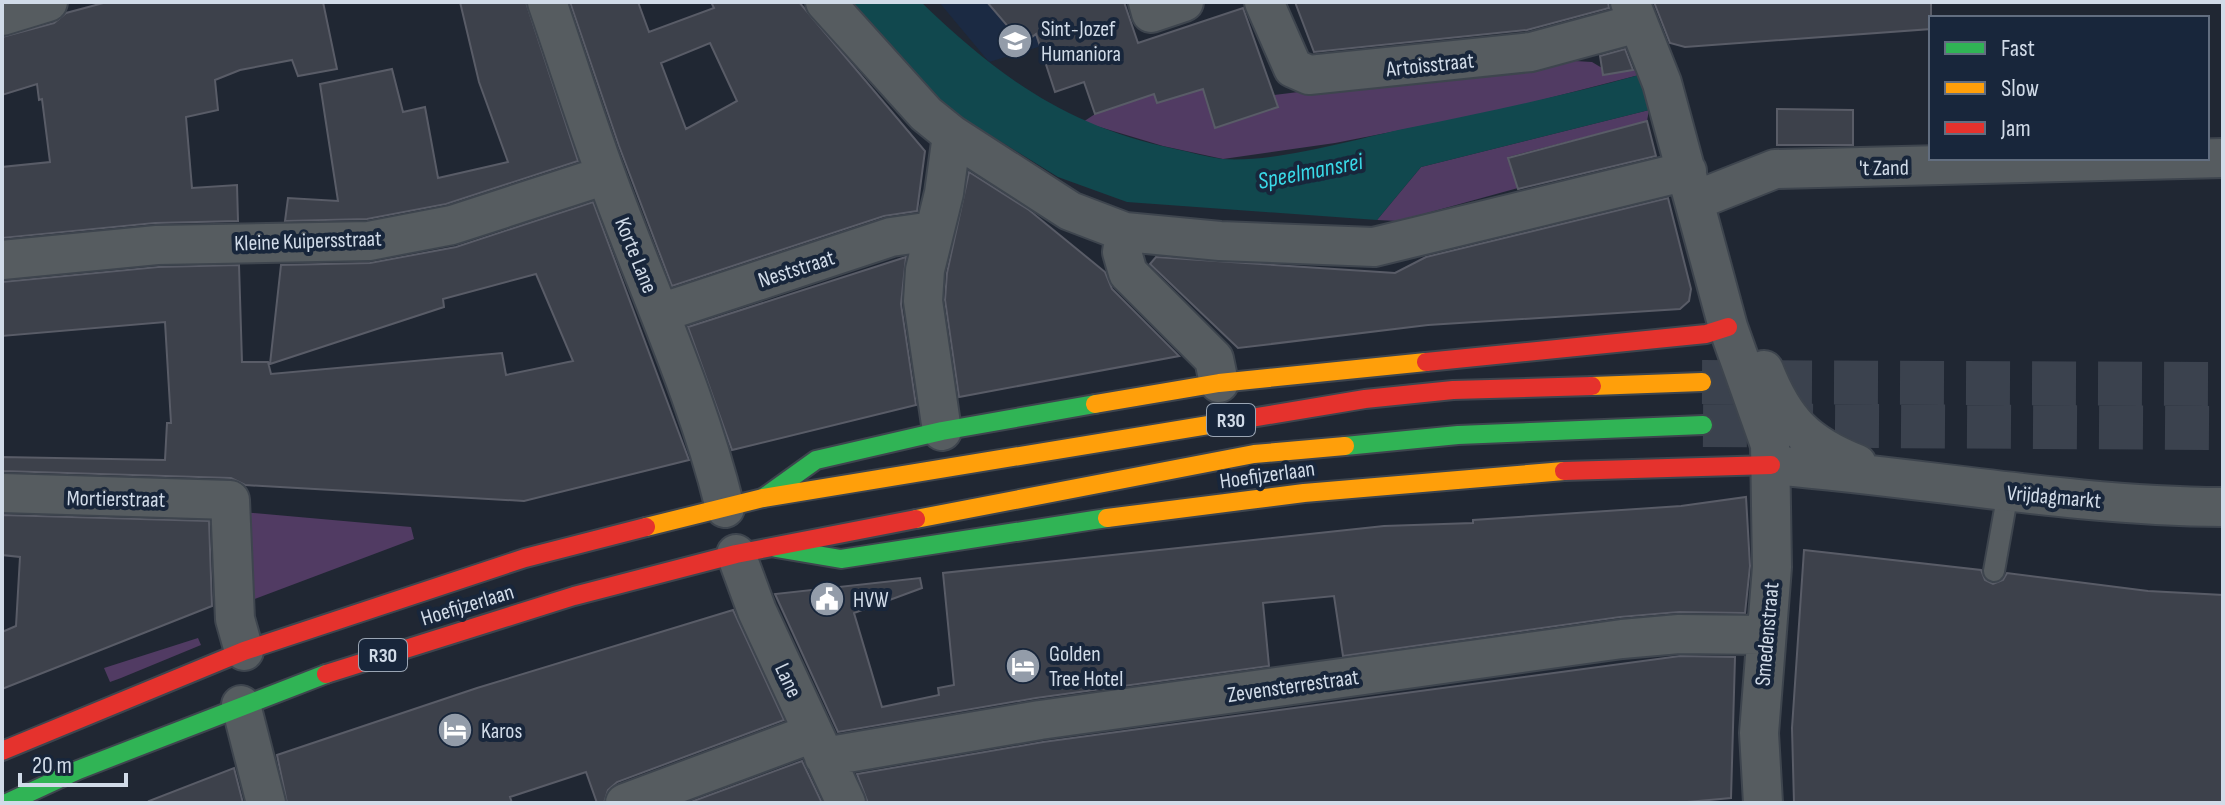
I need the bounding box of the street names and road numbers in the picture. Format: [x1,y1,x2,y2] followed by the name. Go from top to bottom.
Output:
[1384,47,1476,84] street label: Artoisstraat
[1859,155,1909,182] street label: 't Zand
[608,214,663,297] street label: Korte Lane
[234,225,383,258] street label: Kleine Kuipersstraat
[755,244,838,294] street label: Neststraat
[1207,404,1255,436] road number: R30
[1218,455,1317,496] street label: Hoefijzerlaan
[2006,480,2102,515] street label: Vrijdagmarkt
[66,485,166,514] street label: Mortierstraat
[418,579,517,632] street label: Hoefijzerlaan
[1750,581,1786,687] street label: Smedenstraat
[359,639,407,671] road number: R30
[768,659,807,702] street label: Lane
[1226,664,1361,709] street label: Zevensterrestraat

